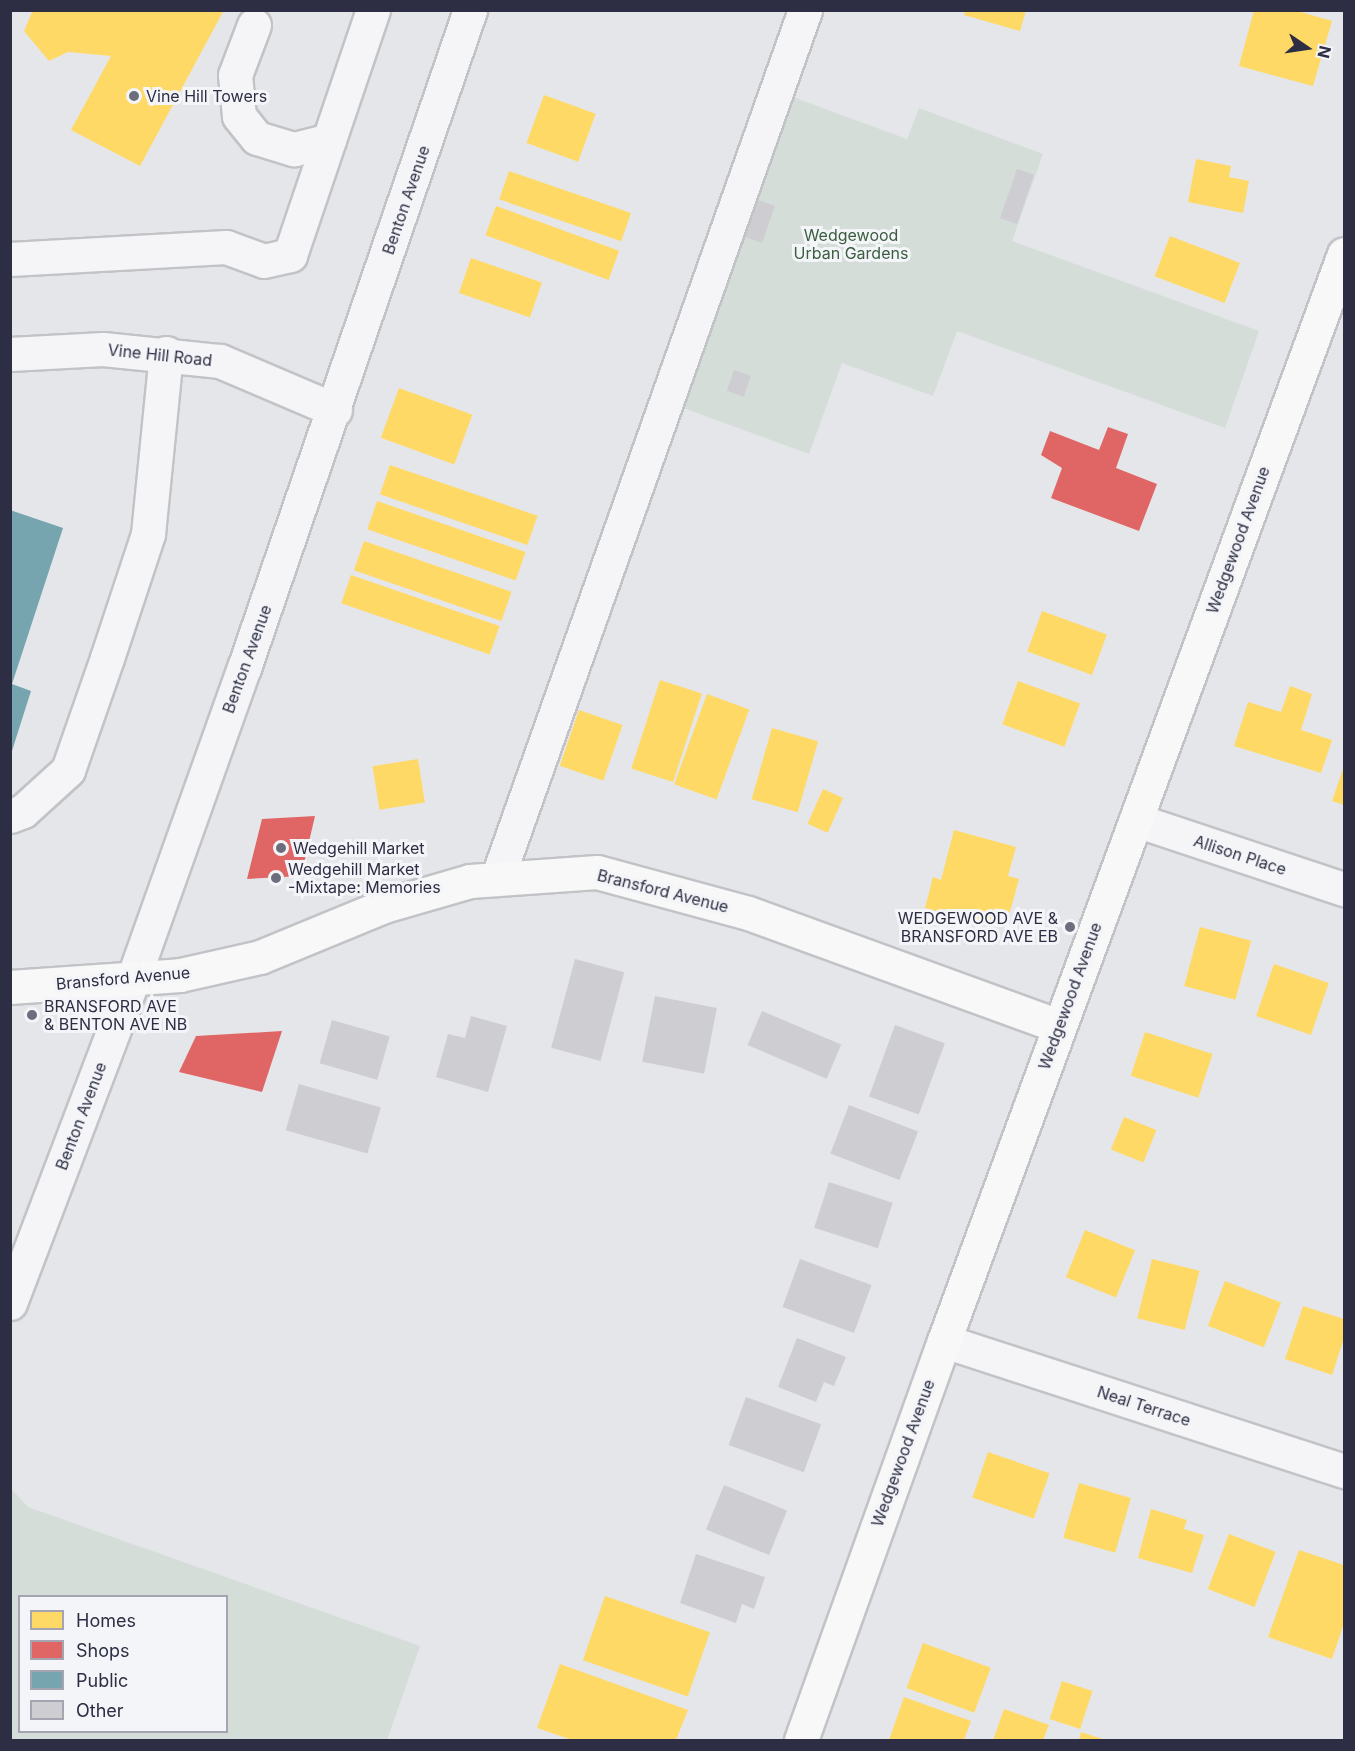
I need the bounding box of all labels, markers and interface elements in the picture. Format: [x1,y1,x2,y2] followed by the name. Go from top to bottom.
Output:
[1277,18,1337,78] north arrow
[1313,44,1336,60] text: N
[146,86,267,106] place label: Vine Hill Towers
[127,89,141,103] marker: Vine Hill Towers
[378,143,434,257] street label: Benton Avenue
[794,225,908,263] park label: Wedgewood Urban Gardens
[107,340,213,370] street label: Vine Hill Road
[1202,464,1274,616] street label: Wedgewood Avenue
[218,602,276,716] street label: Benton Avenue
[1191,831,1289,879] street label: Allison Place
[293,838,424,858] place label: Wedgehill Market
[274,841,288,855] marker: Wedgehill Market
[288,859,441,897] place label: Wedgehill Market -Mixtape: Memories
[595,865,731,917] street label: Bransford Avenue
[269,871,283,885] marker: Wedgehill Market -Mixtape: Memories
[898,908,1058,946] place label: WEDGEWOOD AVE & BRANSFORD AVE EB
[1034,920,1106,1072] street label: Wedgewood Avenue
[1063,920,1077,934] marker: WEDGEWOOD AVE & BRANSFORD AVE EB
[55,963,191,993] street label: Bransford Avenue
[44,996,187,1034] place label: BRANSFORD AVE & BENTON AVE NB
[25,1008,39,1022] marker: BRANSFORD AVE & BENTON AVE NB
[52,1059,110,1173] street label: Benton Avenue
[867,1377,939,1529] street label: Wedgewood Avenue
[1095,1382,1193,1430] street label: Neal Terrace
[18,1595,228,1733] legend
[76,1610,136,1631] text: Homes
[76,1640,130,1661] text: Shops
[76,1670,128,1691] text: Public
[76,1700,124,1721] text: Other

